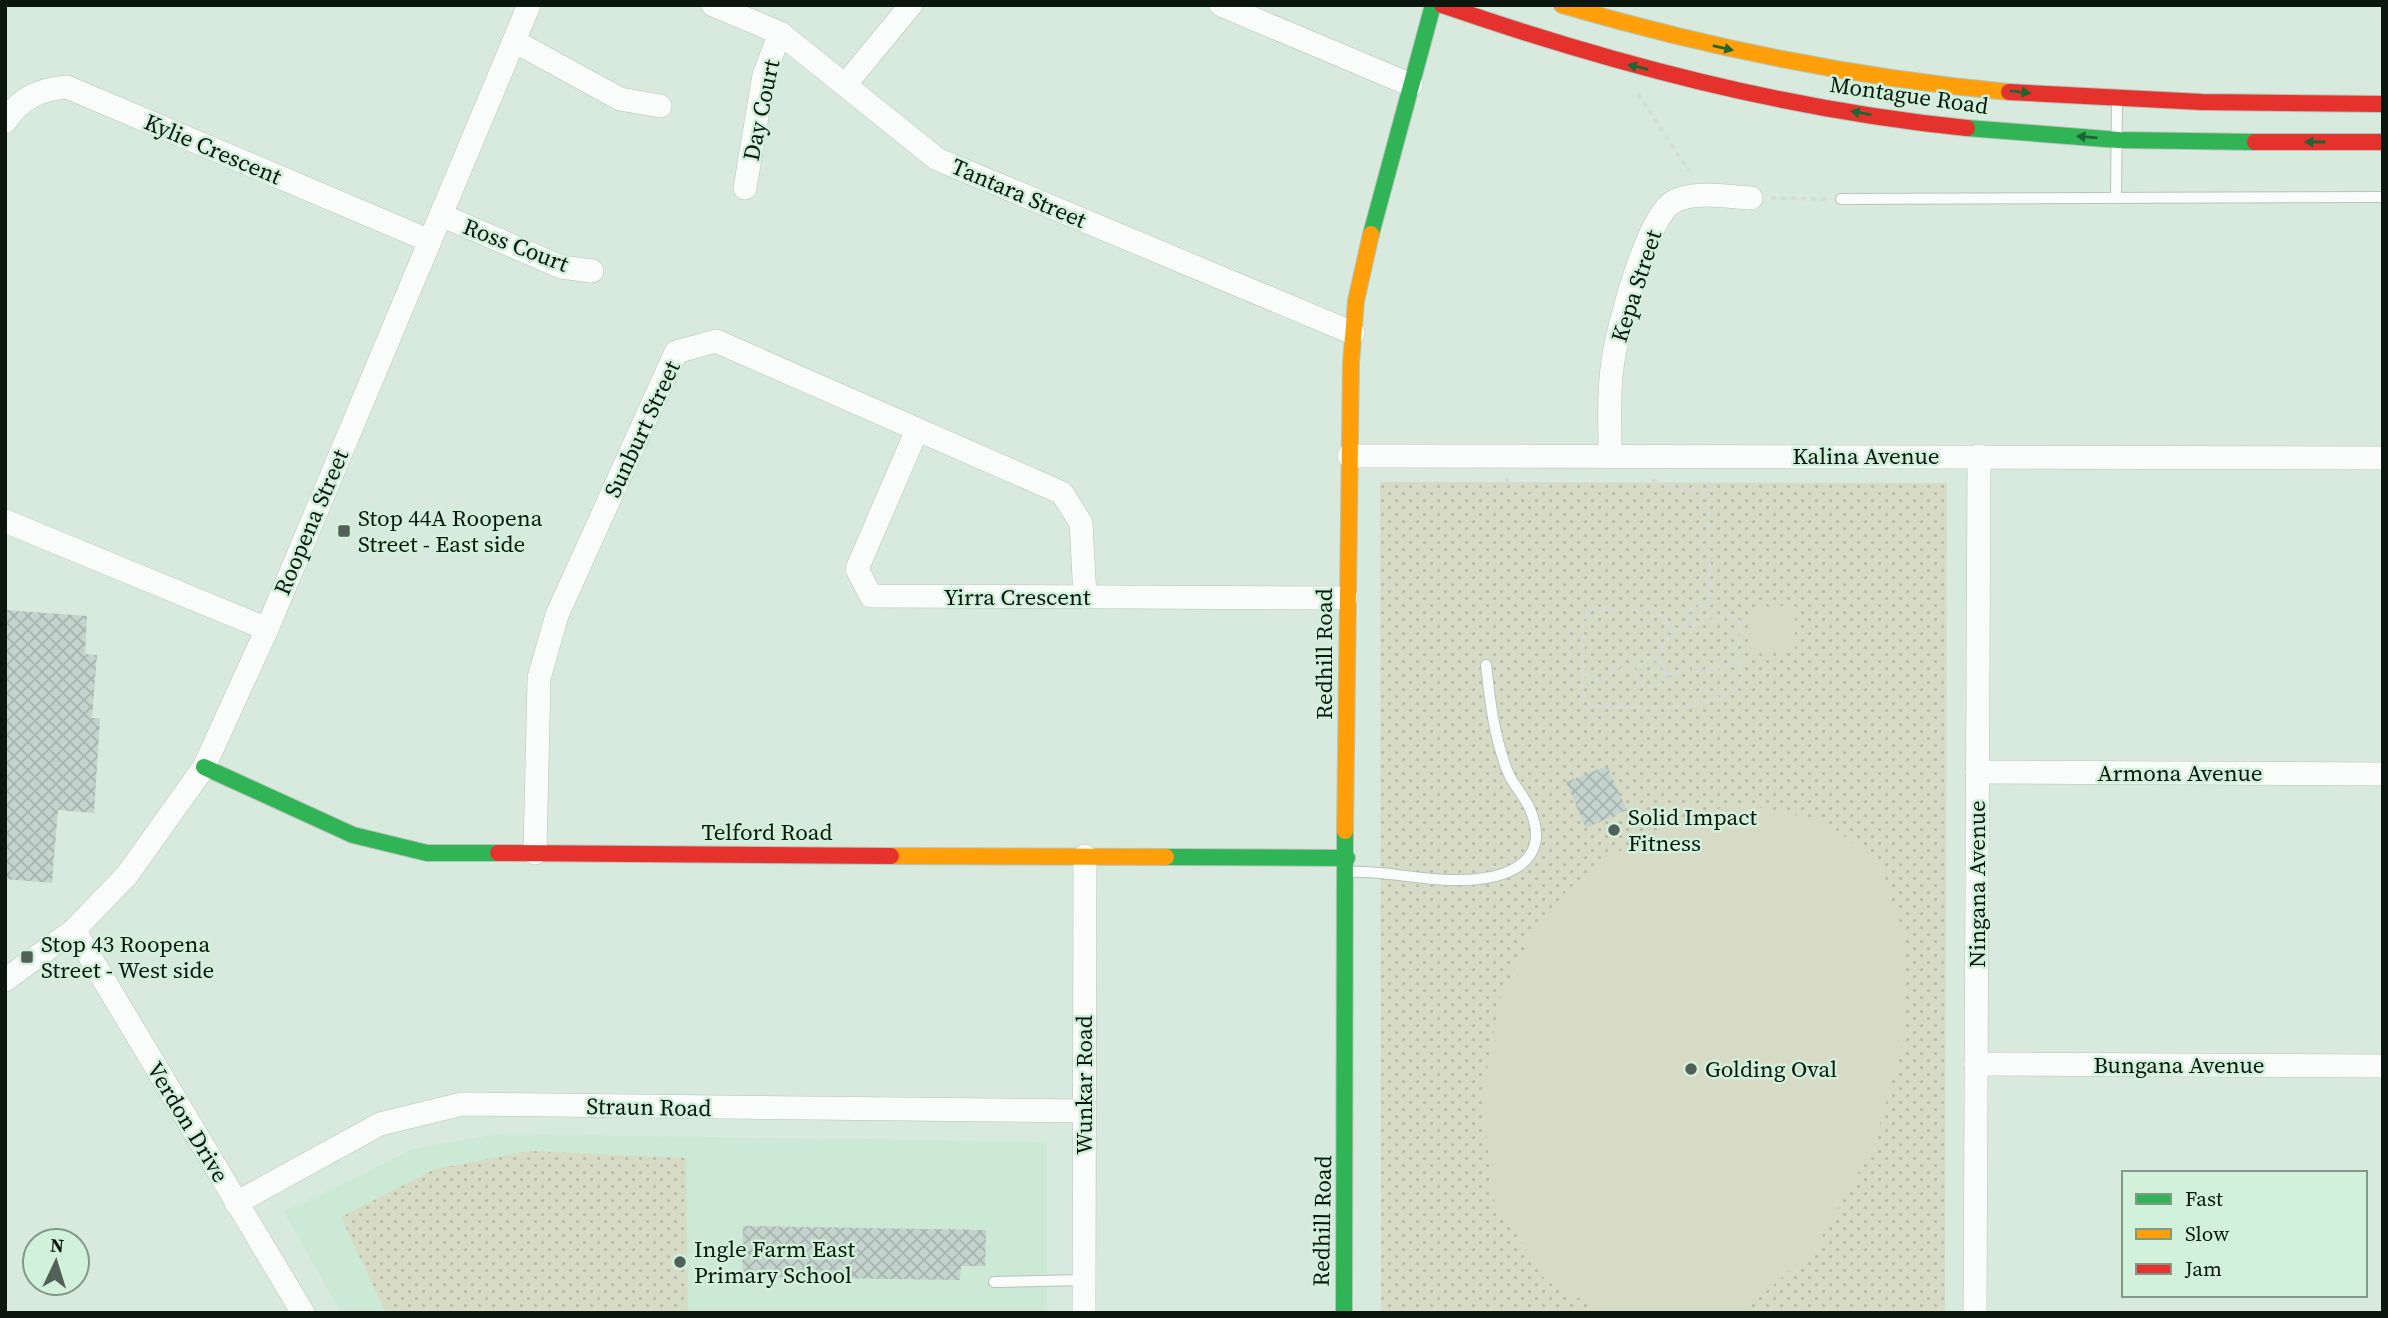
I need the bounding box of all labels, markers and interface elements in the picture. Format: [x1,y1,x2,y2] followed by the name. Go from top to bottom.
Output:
[1712,43,1734,54] one-way arrow
[735,56,787,164] street label: Day Court
[1627,61,1649,72] one-way arrow
[1828,68,1990,122] street label: Montague Road
[2010,87,2032,98] one-way arrow
[139,106,287,193] street label: Kylie Crescent
[1850,107,1872,118] one-way arrow
[2076,131,2098,142] one-way arrow
[2303,136,2325,148] one-way arrow
[947,150,1092,236] street label: Tantara Street
[459,210,574,280] street label: Ross Court
[1603,225,1669,346] street label: Kepa Street
[596,355,688,503] street label: Sunburt Street
[1792,440,1940,472] street label: Kalina Avenue
[266,444,356,600] street label: Roopena Street
[358,502,543,560] place label: Stop 44A Roopena Street - East side
[336,523,352,539] marker: Stop 44A Roopena Street - East side
[944,581,1091,613] street label: Yirra Crescent
[1308,588,1340,720] street label: Redhill Road
[2098,757,2262,789] street label: Armona Avenue
[1961,800,1993,968] street label: Ningana Avenue
[1628,801,1758,859] place label: Solid Impact Fitness
[701,816,833,848] street label: Telford Road
[1606,822,1622,838] marker: Solid Impact Fitness
[41,928,214,986] place label: Stop 43 Roopena Street - West side
[19,949,35,965] marker: Stop 43 Roopena Street - West side
[1068,1015,1100,1155] street label: Wunkar Road
[2094,1049,2264,1081] street label: Bungana Avenue
[1705,1053,1837,1085] place label: Golding Oval
[139,1056,237,1188] street label: Verdon Drive
[1683,1061,1699,1077] marker: Golding Oval
[586,1090,712,1124] street label: Straun Road
[1305,1155,1339,1287] street label: Redhill Road
[2122,1171,2367,1297] legend
[2185,1184,2223,1213] text: Fast
[2185,1219,2229,1248] text: Slow
[21,1227,91,1297] north arrow
[49,1232,65,1259] text: N
[694,1233,855,1291] place label: Ingle Farm East Primary School
[672,1254,688,1270] marker: Ingle Farm East Primary School
[2184,1254,2222,1283] text: Jam

